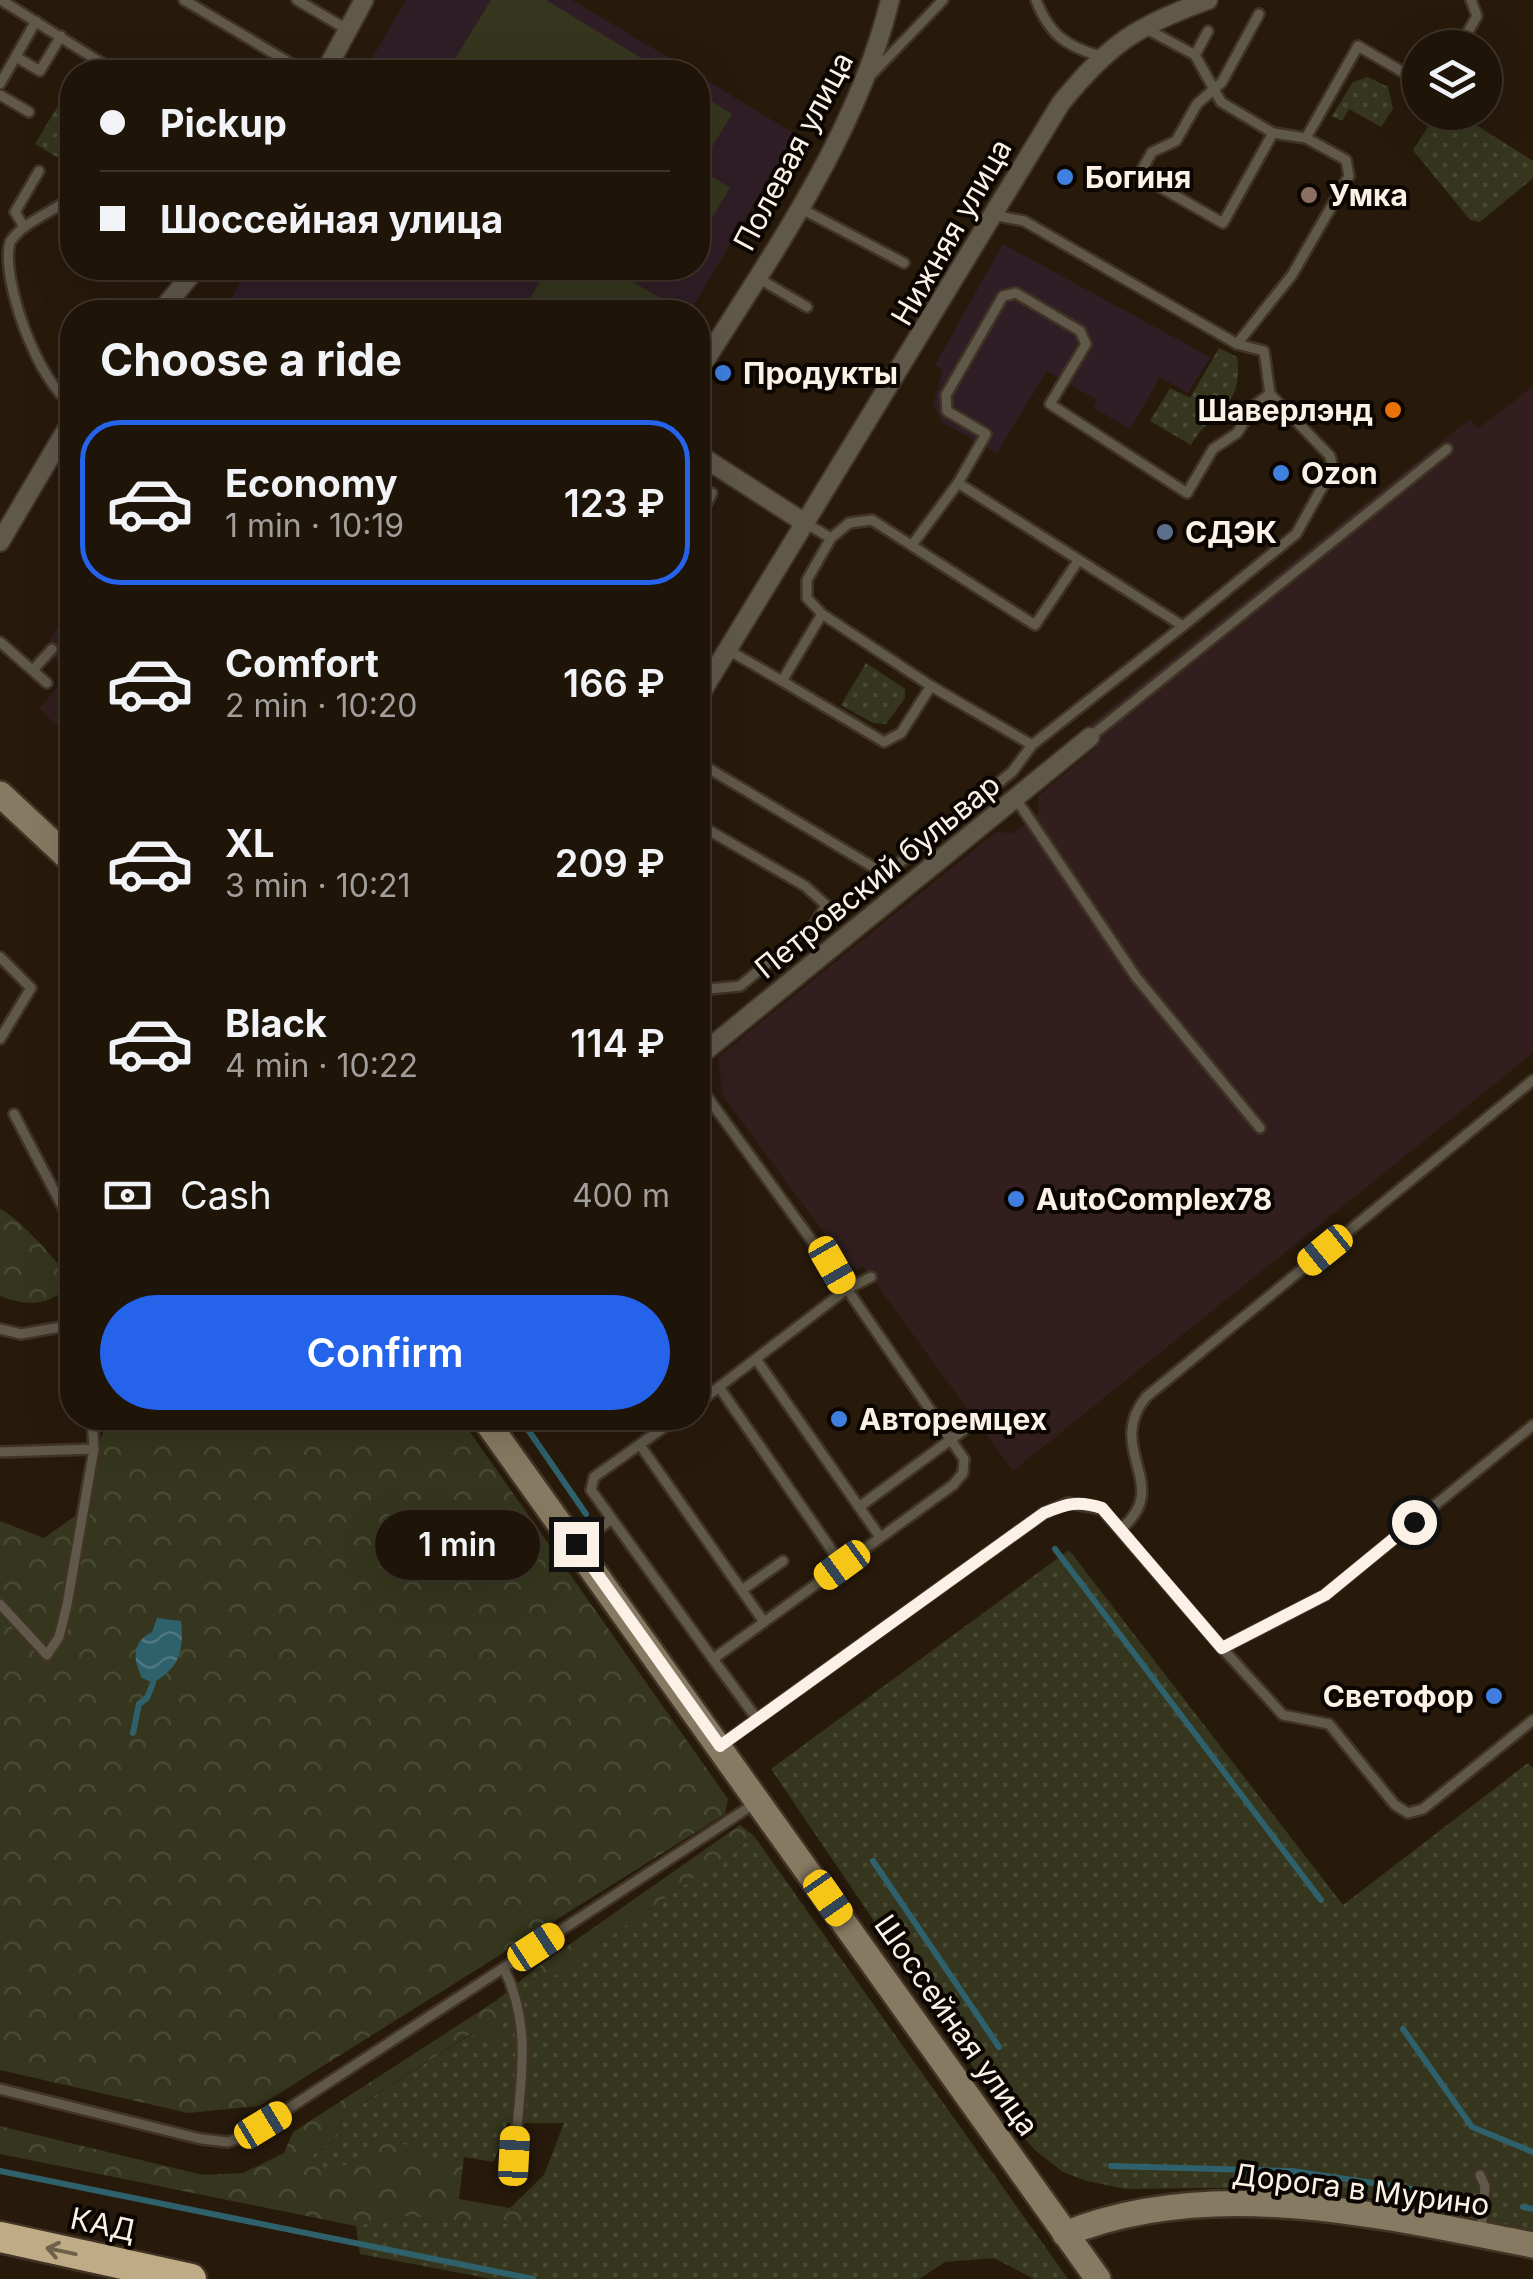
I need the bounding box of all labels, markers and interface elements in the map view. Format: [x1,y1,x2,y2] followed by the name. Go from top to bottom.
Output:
[1402,30,1502,130] map controls
[1402,30,1502,130] button: layers
[726,46,860,256] street label: Полевая улица
[160,100,287,146] text: Pickup
[883,132,1019,332] street label: Нижняя улица
[1085,159,1191,195] place label: Богиня
[1054,166,1076,188] marker: Богиня
[1329,177,1408,213] place label: Умка
[1298,184,1320,206] marker: Умка
[160,196,503,242] text: Шоссейная улица
[100,332,402,387] text: Choose a ride
[743,355,898,391] place label: Продукты
[712,362,734,384] marker: Продукты
[1197,392,1373,428] place label: Шаверлэнд
[1382,399,1404,421] marker: Шаверлэнд
[1301,455,1378,491] place label: Ozon
[105,458,195,548] icon: car
[225,460,398,506] text: Economy
[1270,462,1292,484] marker: Ozon
[564,480,665,526] text: 123 ₽
[225,506,404,545] text: 1 min · 10:19
[1185,514,1277,550] place label: СДЭК
[1154,521,1176,543] marker: СДЭК
[105,638,195,728] icon: car
[225,640,379,686] text: Comfort
[563,660,665,706] text: 166 ₽
[225,686,418,725] text: 2 min · 10:20
[747,766,1007,986] street label: Петровский бульвар
[105,818,195,908] icon: car
[225,820,275,866] text: XL
[555,840,665,886] text: 209 ₽
[225,866,411,905] text: 3 min · 10:21
[105,998,195,1088] icon: car
[225,1000,327,1046] text: Black
[570,1020,665,1066] text: 114 ₽
[225,1046,418,1085] text: 4 min · 10:22
[100,1168,155,1223] icon: cash
[180,1172,272,1218] text: Cash
[572,1176,670,1215] text: 400 m
[1036,1181,1272,1217] place label: AutoComplex78
[1005,1188,1027,1210] marker: AutoComplex78
[1292,1219,1358,1281] car
[804,1232,860,1298] car
[100,1295,670,1410] button: Confirm
[859,1401,1047,1437] place label: Авторемцех
[828,1408,850,1430] marker: Авторемцех
[1392,1500,1437,1545] route start
[376,1509,541,1579] callout: 1 min
[554,1522,599,1567] route end
[418,1525,497,1564] text: 1 min
[809,1535,875,1595] car
[1323,1678,1474,1714] place label: Светофор
[1483,1685,1505,1707] marker: Светофор
[799,1865,857,1931] car
[867,1908,1047,2142] street label: Шоссейная улица
[503,1918,569,1976] car
[230,2097,296,2153] car
[497,2125,531,2187] car
[1230,2155,1492,2223] street label: Дорога в Мурино
[67,2200,139,2248] street label: КАД
[46,2240,78,2259] one-way arrow

